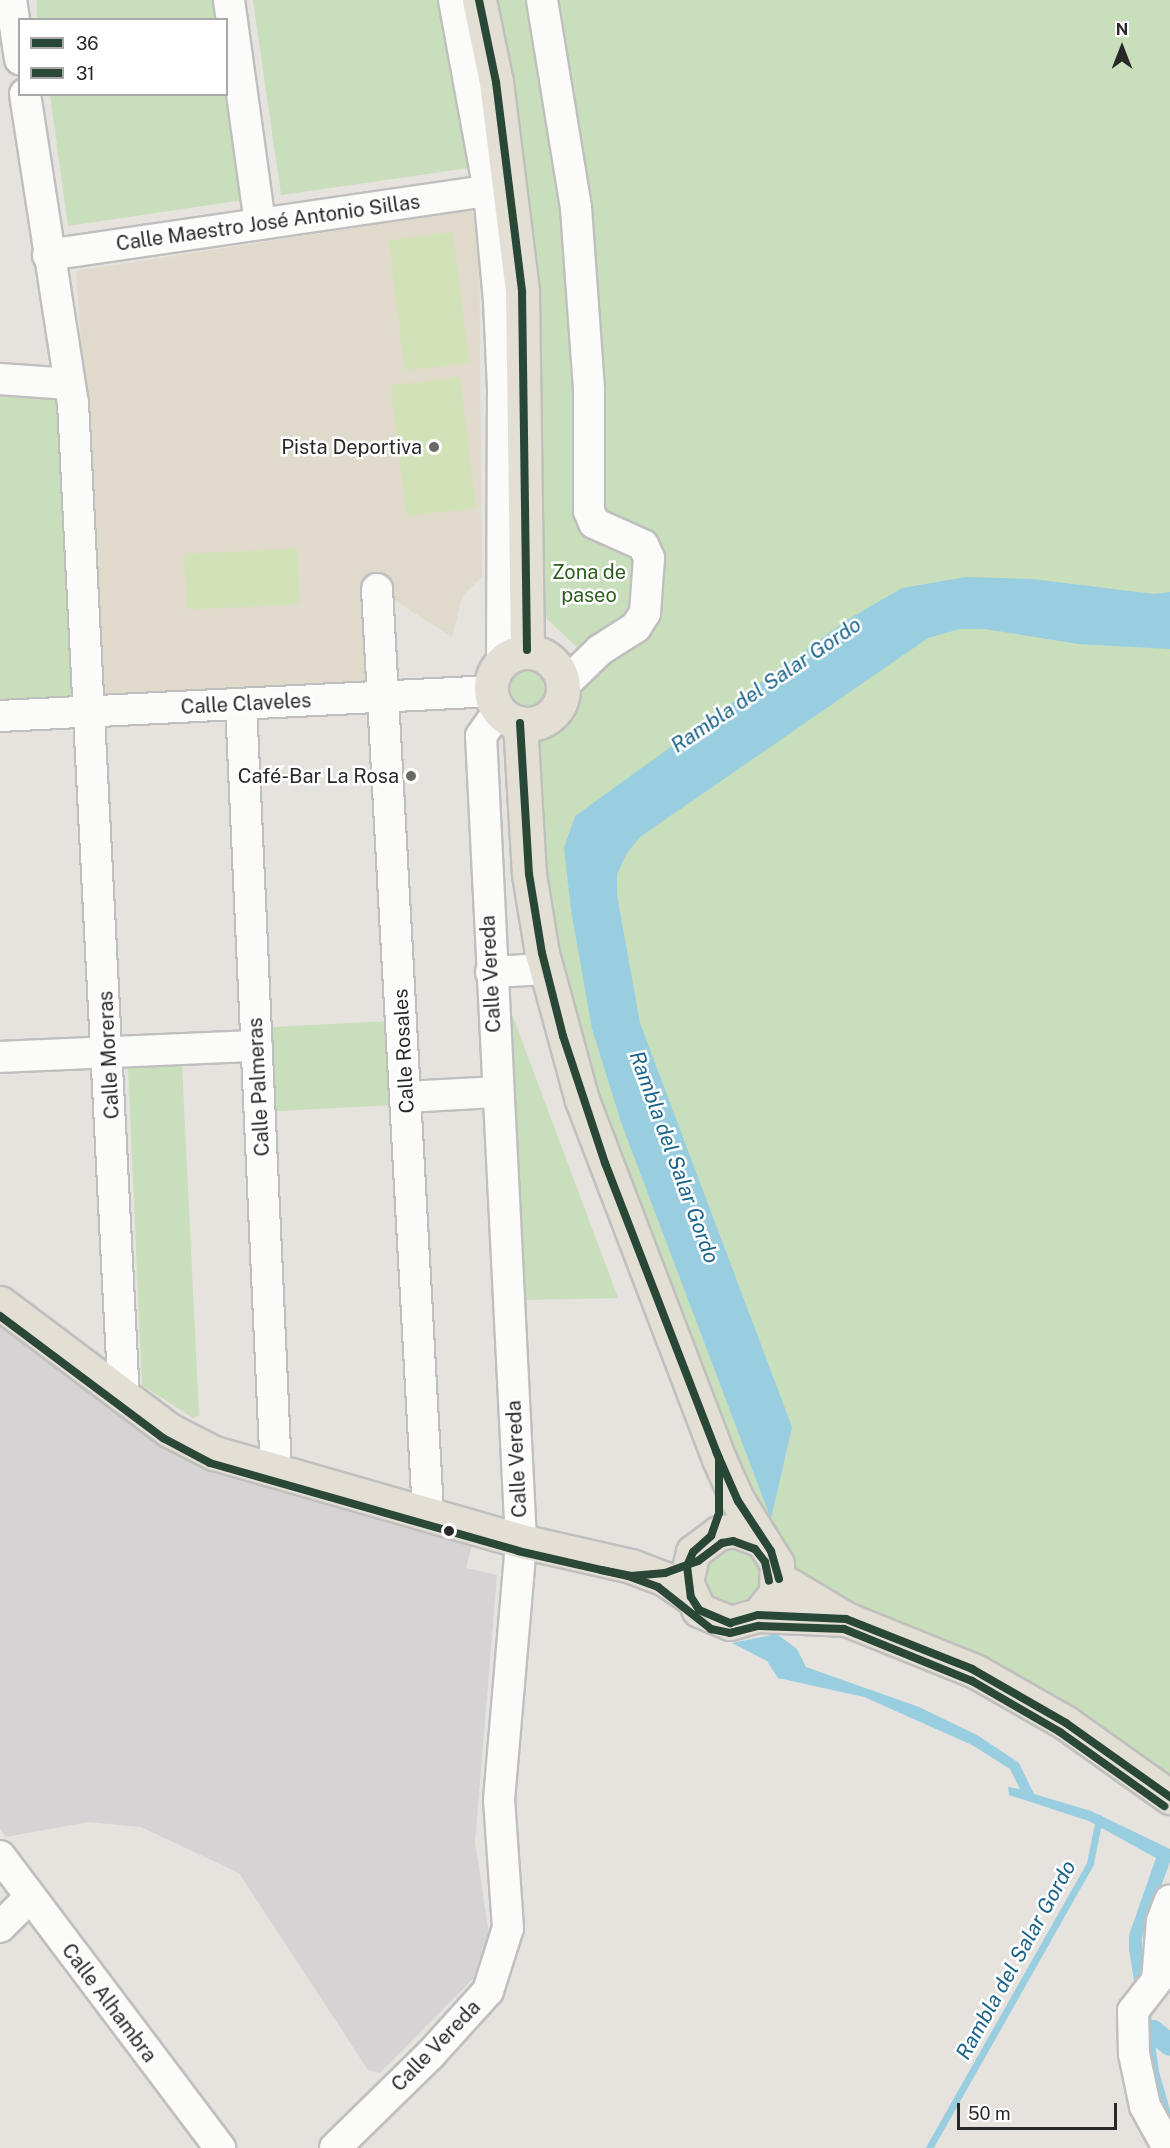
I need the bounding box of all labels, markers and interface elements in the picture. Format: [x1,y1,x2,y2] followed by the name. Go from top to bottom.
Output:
[18,18,228,96] legend
[1092,18,1152,78] north arrow
[1116,20,1128,39] text: N
[76,33,98,54] text: 36
[76,63,95,84] text: 31
[114,190,422,256] street label: Calle Maestro José Antonio Sillas
[281,435,422,459] place label: Pista Deportiva
[427,440,441,454] marker: Pista Deportiva
[552,561,626,608] park label: Zona de paseo
[666,612,866,758] water label: Rambla del Salar Gordo
[180,689,312,719] street label: Calle Claveles
[238,764,399,788] place label: Café-Bar La Rosa
[404,769,418,783] marker: Café-Bar La Rosa
[476,914,506,1034] street label: Calle Vereda
[389,988,419,1114] street label: Calle Rosales
[94,990,124,1120] street label: Calle Moreras
[243,1017,275,1157] street label: Calle Palmeras
[624,1047,724,1267] water label: Rambla del Salar Gordo
[502,1399,532,1519] street label: Calle Vereda
[443,1525,455,1537] unlabelled marker
[951,1856,1081,2064] water label: Rambla del Salar Gordo
[56,1939,162,2067] street label: Calle Alhambra
[386,1995,486,2097] street label: Calle Vereda
[960,2091,1120,2129] scale bar
[968,2103,1011,2124] text: 50 m

